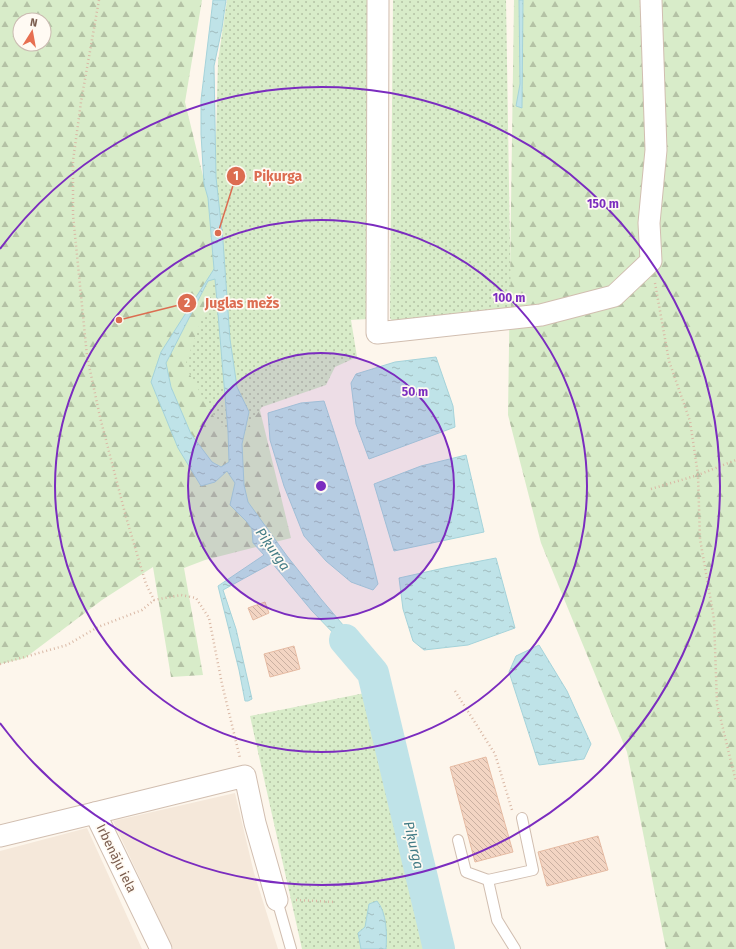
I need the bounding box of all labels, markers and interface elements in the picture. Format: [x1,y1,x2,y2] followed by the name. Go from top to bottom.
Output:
[12,12,52,52] north arrow
[29,16,39,30] text: N
[226,163,311,189] callout: Piķurga
[254,168,303,186] text: Piķurga
[233,169,239,183] text: 1
[587,197,619,211] text: 150 m
[177,290,287,316] callout: Juglas mežs
[493,291,525,305] text: 100 m
[204,295,279,312] text: Juglas mežs
[184,296,190,310] text: 2
[402,385,428,399] text: 50 m
[314,479,328,493] centre of rings
[251,524,294,575] water label: Piķurga
[399,819,427,871] water label: Piķurga
[93,821,140,895] street label: Irbenāju iela

